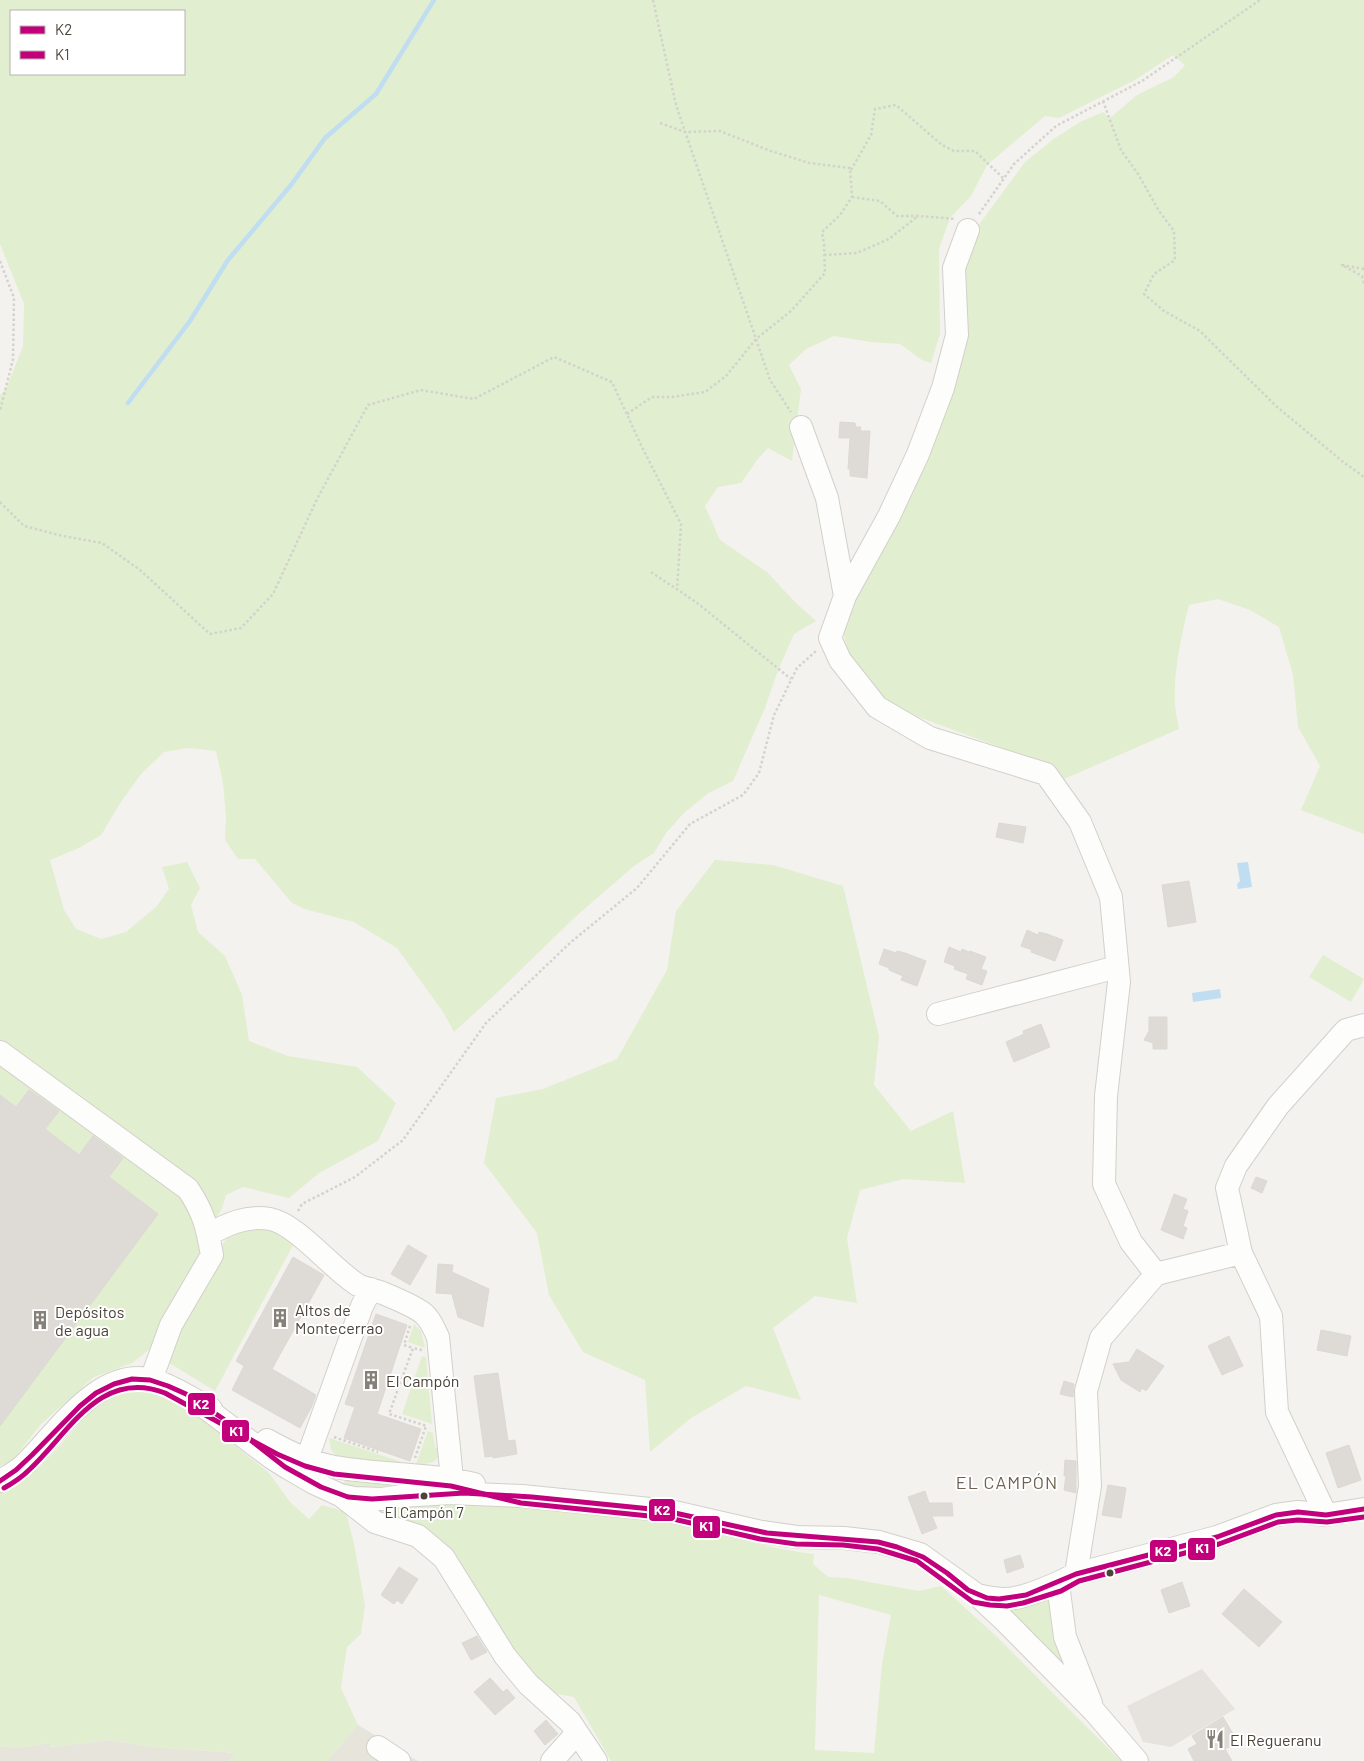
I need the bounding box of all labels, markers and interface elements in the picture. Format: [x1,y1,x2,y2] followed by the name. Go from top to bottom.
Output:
[10,10,185,75] legend
[55,20,72,38] text: K2
[55,45,69,63] text: K1
[295,1300,383,1337] place label: Altos de Montecerrao
[55,1302,125,1339] place label: Depósitos de agua
[269,1307,291,1329] building icon: Altos de Montecerrao
[29,1309,51,1331] building icon: Depósitos de agua
[360,1369,382,1391] building icon: El Campón
[386,1371,460,1390] place label: El Campón
[187,1392,216,1416] line badge: K2
[193,1395,209,1412] text: K2
[221,1419,250,1443] line badge: K1
[229,1422,243,1439] text: K1
[956,1471,1058,1493] district label: EL CAMPÓN
[419,1491,429,1501] marker: El Campón 7
[648,1498,676,1522] line badge: K2
[654,1501,670,1518] text: K2
[385,1503,464,1521] place label: El Campón 7
[692,1515,721,1539] line badge: K1
[699,1517,713,1534] text: K1
[1187,1537,1216,1561] line badge: K1
[1149,1539,1178,1563] line badge: K2
[1195,1539,1209,1556] text: K1
[1155,1542,1171,1559] text: K2
[1105,1568,1115,1578] unlabelled marker
[1204,1728,1226,1750] restaurant icon: El Regueranu
[1230,1730,1322,1749] place label: El Regueranu

